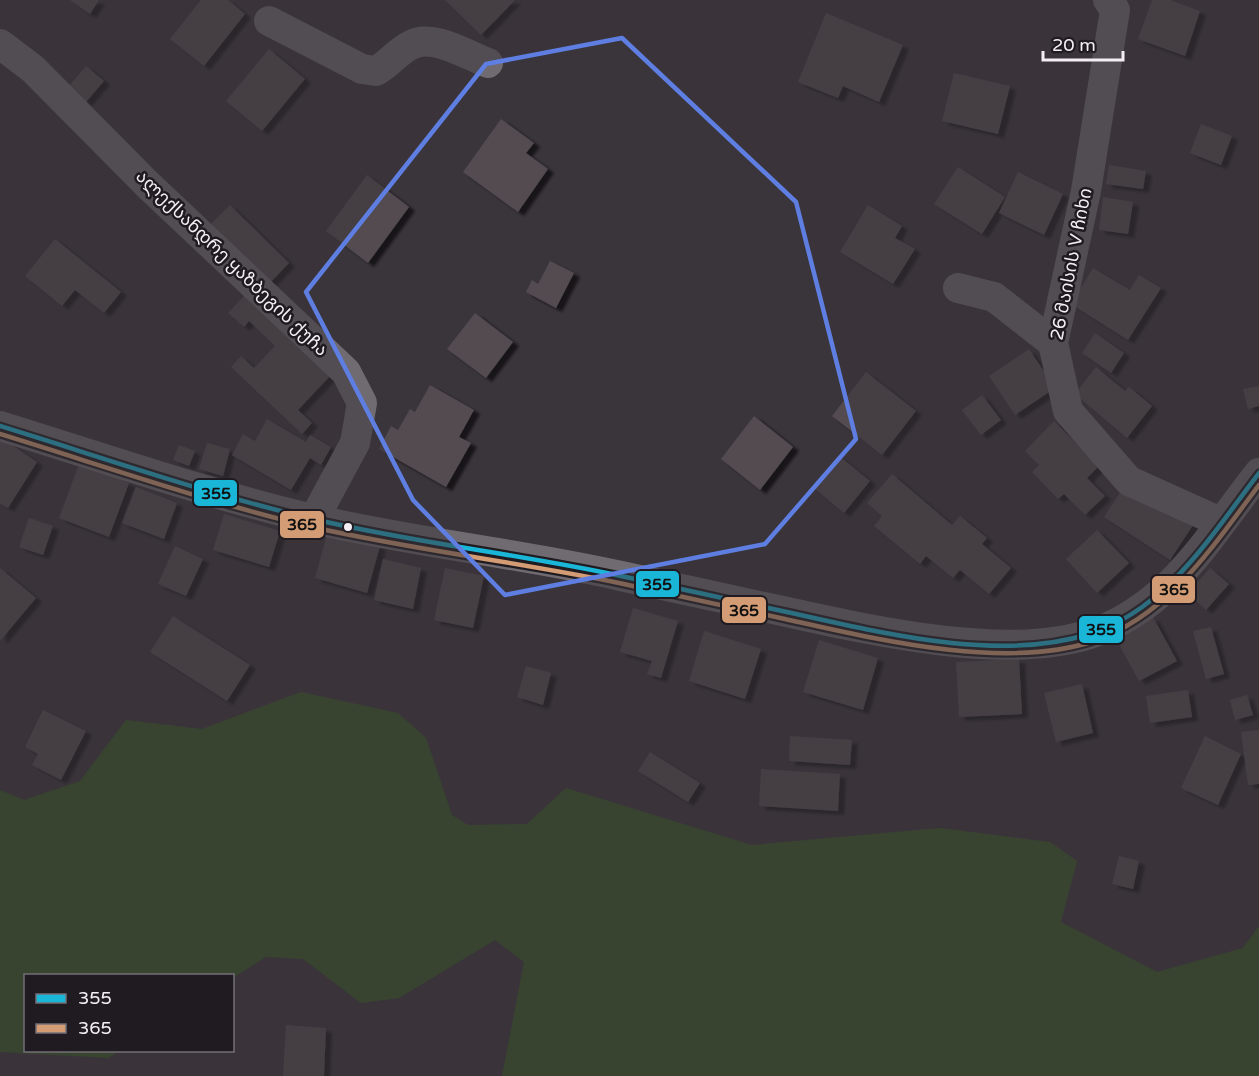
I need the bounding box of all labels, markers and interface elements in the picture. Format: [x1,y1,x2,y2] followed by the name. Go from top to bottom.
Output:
[1043,24,1122,62] scale bar
[1052,34,1096,56] text: 20 m
[131,165,333,361] street label: ალექსანდრე ყაზბეგის ქუჩა
[1045,186,1097,342] street label: 26 მაისის V ჩიხი
[193,479,238,507] line badge: 355
[201,484,231,504] text: 355
[279,510,325,539] line badge: 365
[287,515,317,535] text: 365
[342,521,354,533] unlabelled marker
[635,570,680,598] line badge: 355
[642,575,672,595] text: 355
[1151,575,1196,604] line badge: 365
[1159,580,1189,600] text: 365
[721,596,767,624] line badge: 365
[729,601,759,621] text: 365
[1078,615,1124,644] line badge: 355
[1086,620,1116,640] text: 355
[24,974,234,1052] legend
[78,987,112,1009] text: 355
[78,1017,112,1039] text: 365

